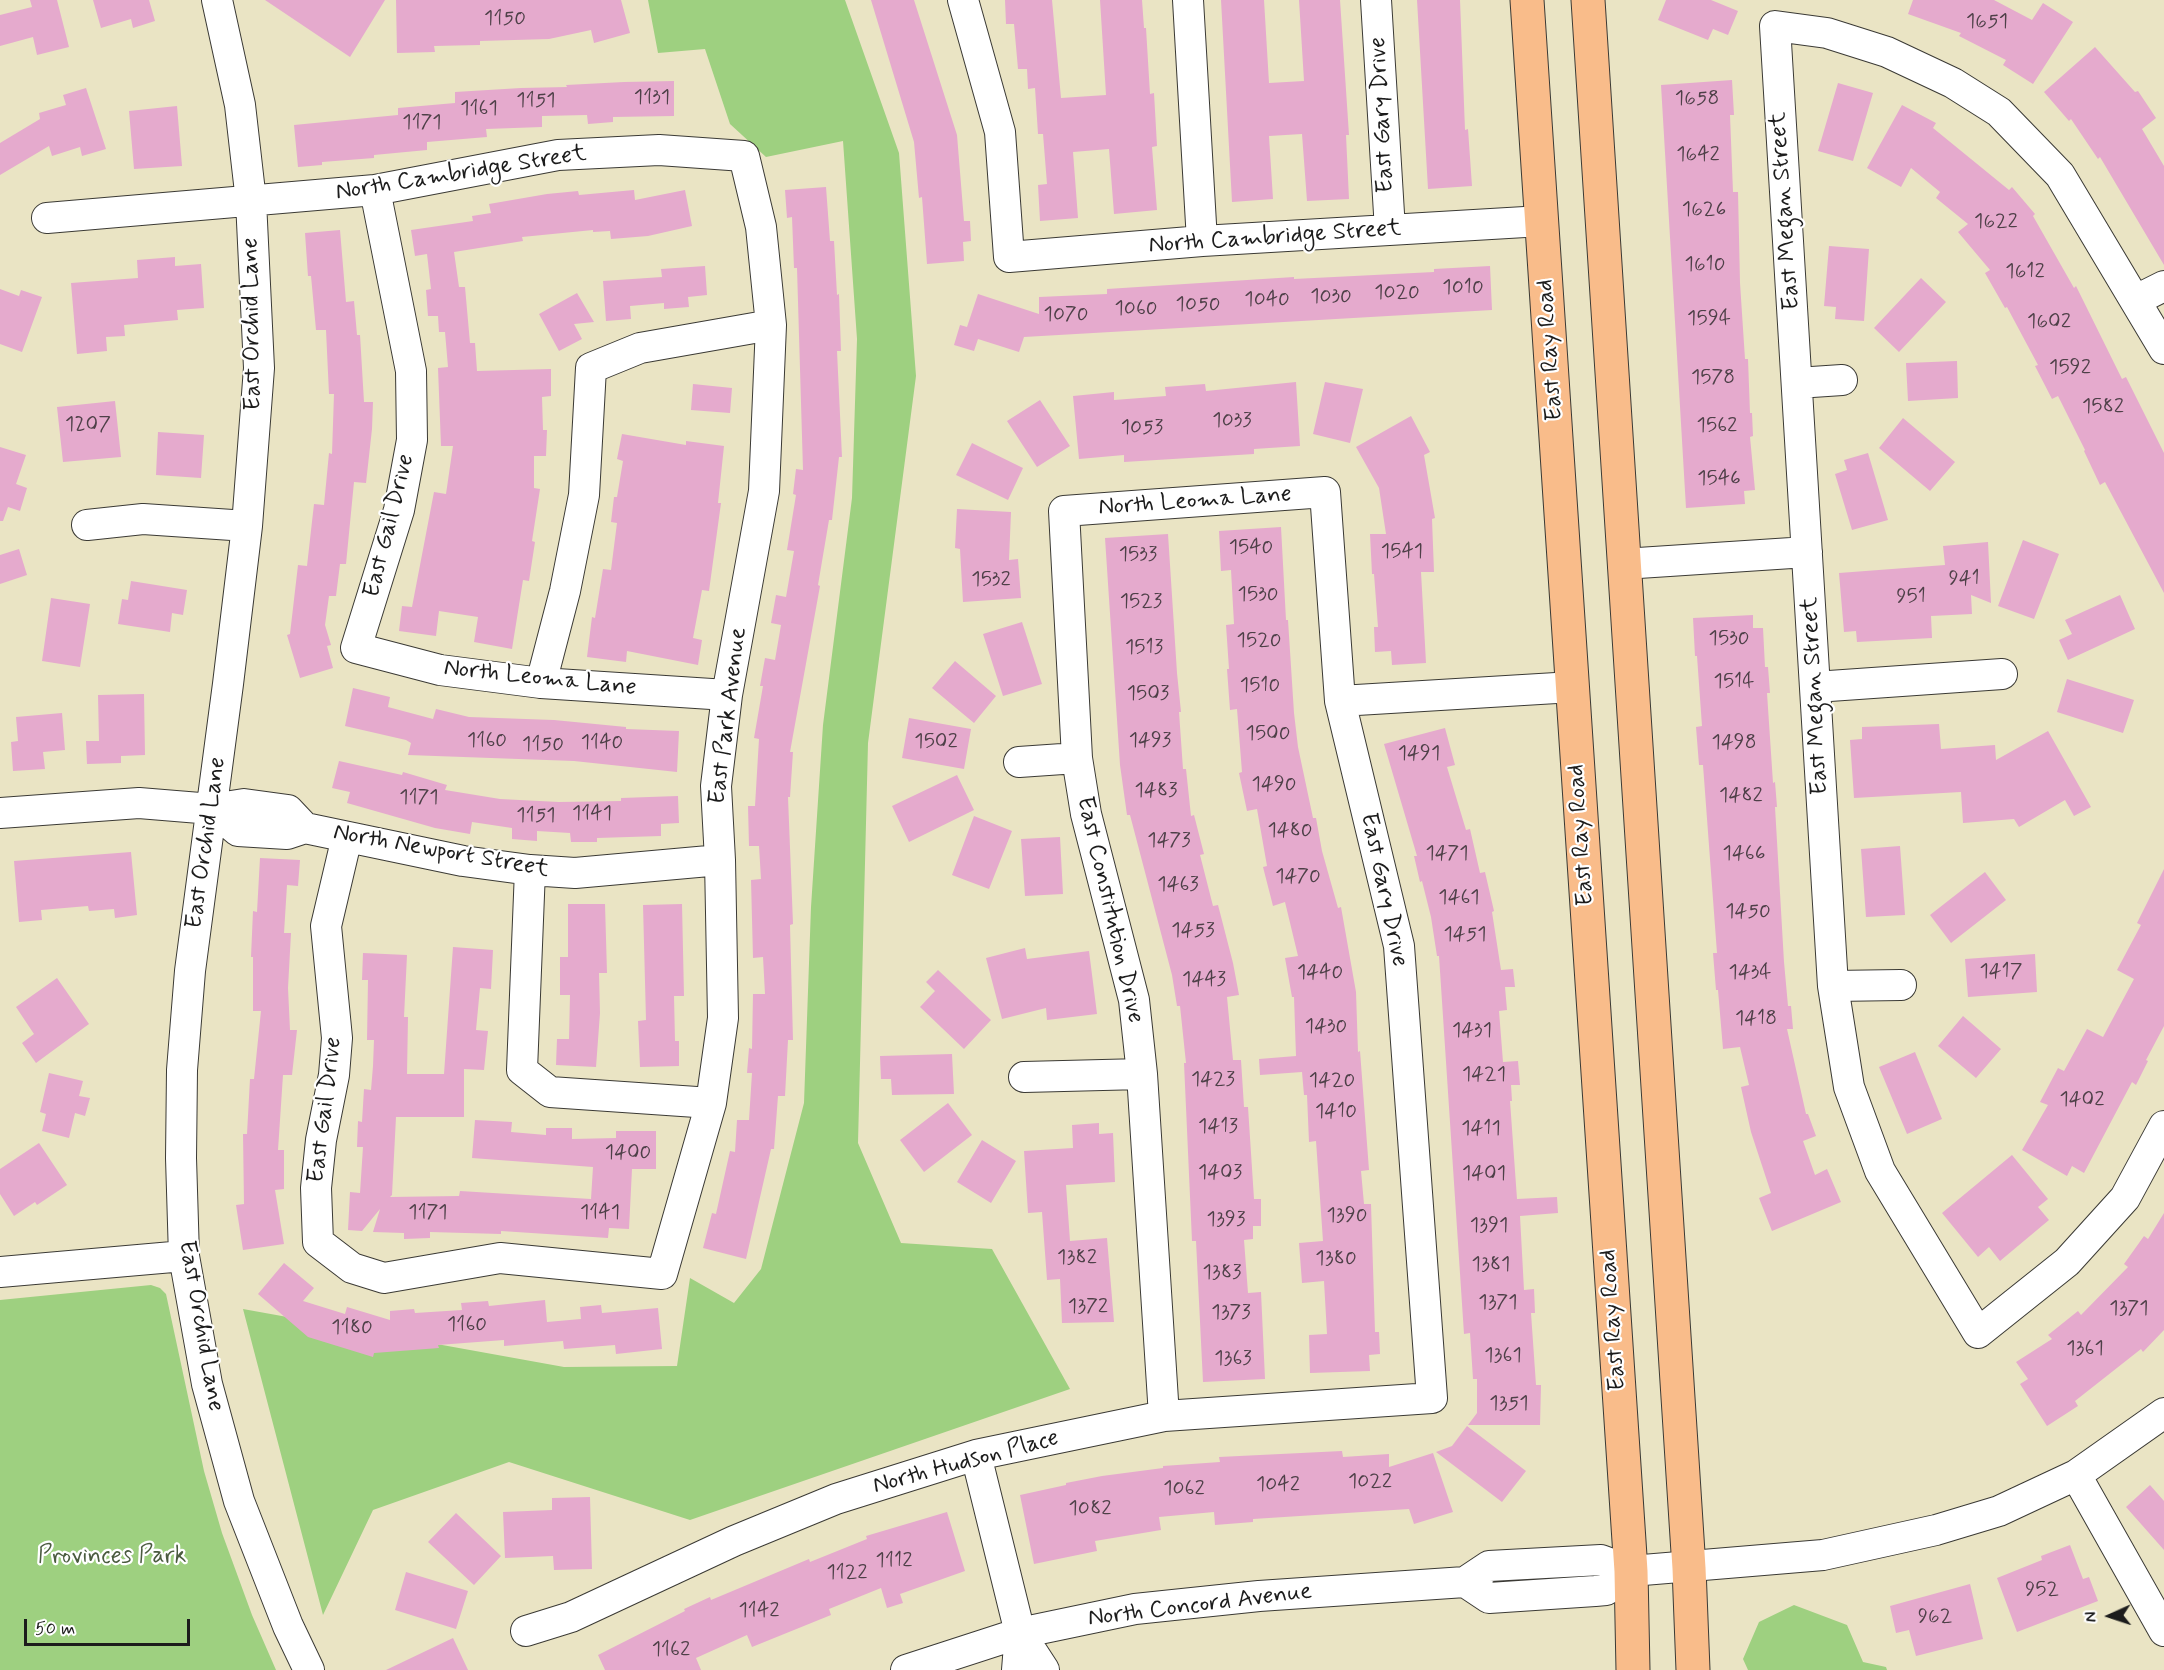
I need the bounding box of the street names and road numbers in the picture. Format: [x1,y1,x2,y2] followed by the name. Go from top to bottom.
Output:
[1365,36,1401,194] street label: East Gary Drive
[1765,111,1807,311] street label: East Megan Street
[334,140,588,208] street label: North Cambridge Street
[1148,215,1402,261] street label: North Cambridge Street
[237,237,269,411] street label: East Orchid Lane
[1532,278,1570,422] street label: East Ray Road
[358,451,422,601] street label: East Gail Drive
[1097,481,1293,523] street label: North Leoma Lane
[1796,596,1836,796] street label: East Megan Street
[704,626,754,806] street label: East Park Avenue
[442,655,638,703] street label: North Leoma Lane
[181,755,233,931] street label: East Orchid Lane
[1563,763,1601,907] street label: East Ray Road
[1069,794,1149,1026] street label: East Constitution Drive
[1353,811,1413,969] street label: East Gary Drive
[331,819,551,885] street label: North Newport Street
[303,1035,349,1185] street label: East Gail Drive
[171,1238,229,1414] street label: East Orchid Lane
[1595,1248,1633,1392] street label: East Ray Road
[870,1424,1062,1502] street label: North Hudson Place
[1086,1578,1314,1634] street label: North Concord Avenue

